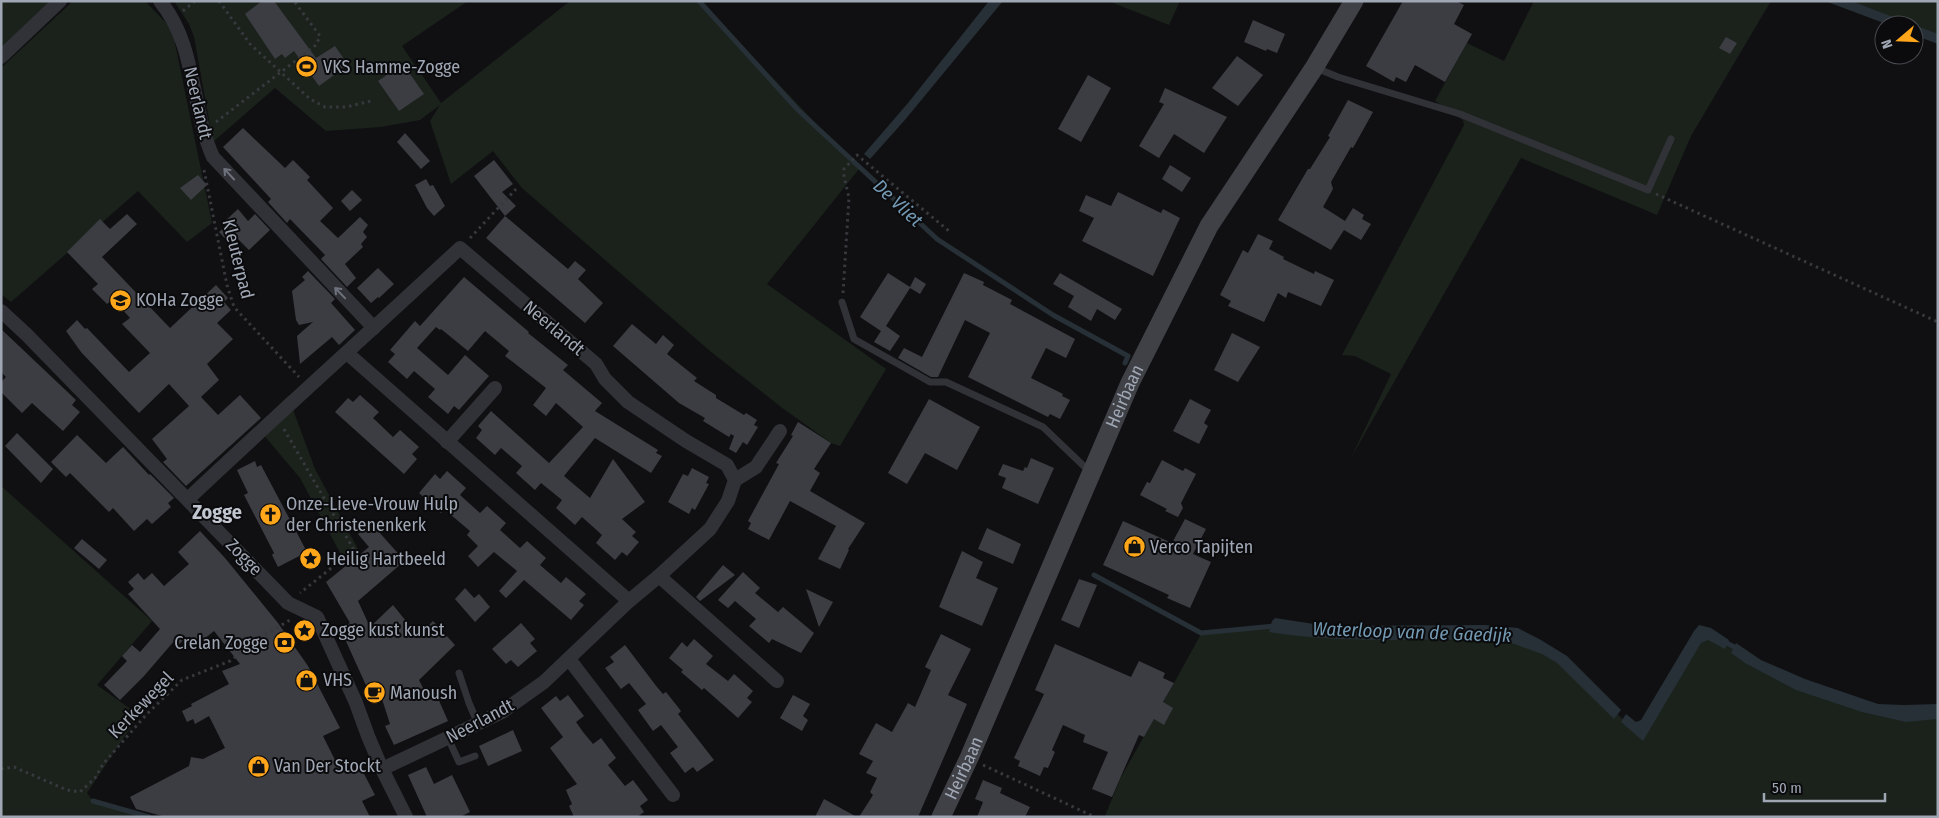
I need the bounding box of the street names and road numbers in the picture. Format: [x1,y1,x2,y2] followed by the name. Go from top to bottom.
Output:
[179,65,217,141] street label: Neerlandt
[218,217,258,301] street label: Kleuterpad
[519,296,589,360] street label: Neerlandt
[1101,361,1148,431] street label: Heirbaan
[221,534,267,580] street label: Zogge
[104,667,178,743] street label: Kerkewegel
[442,694,518,748] street label: Neerlandt
[940,733,988,803] street label: Heirbaan

